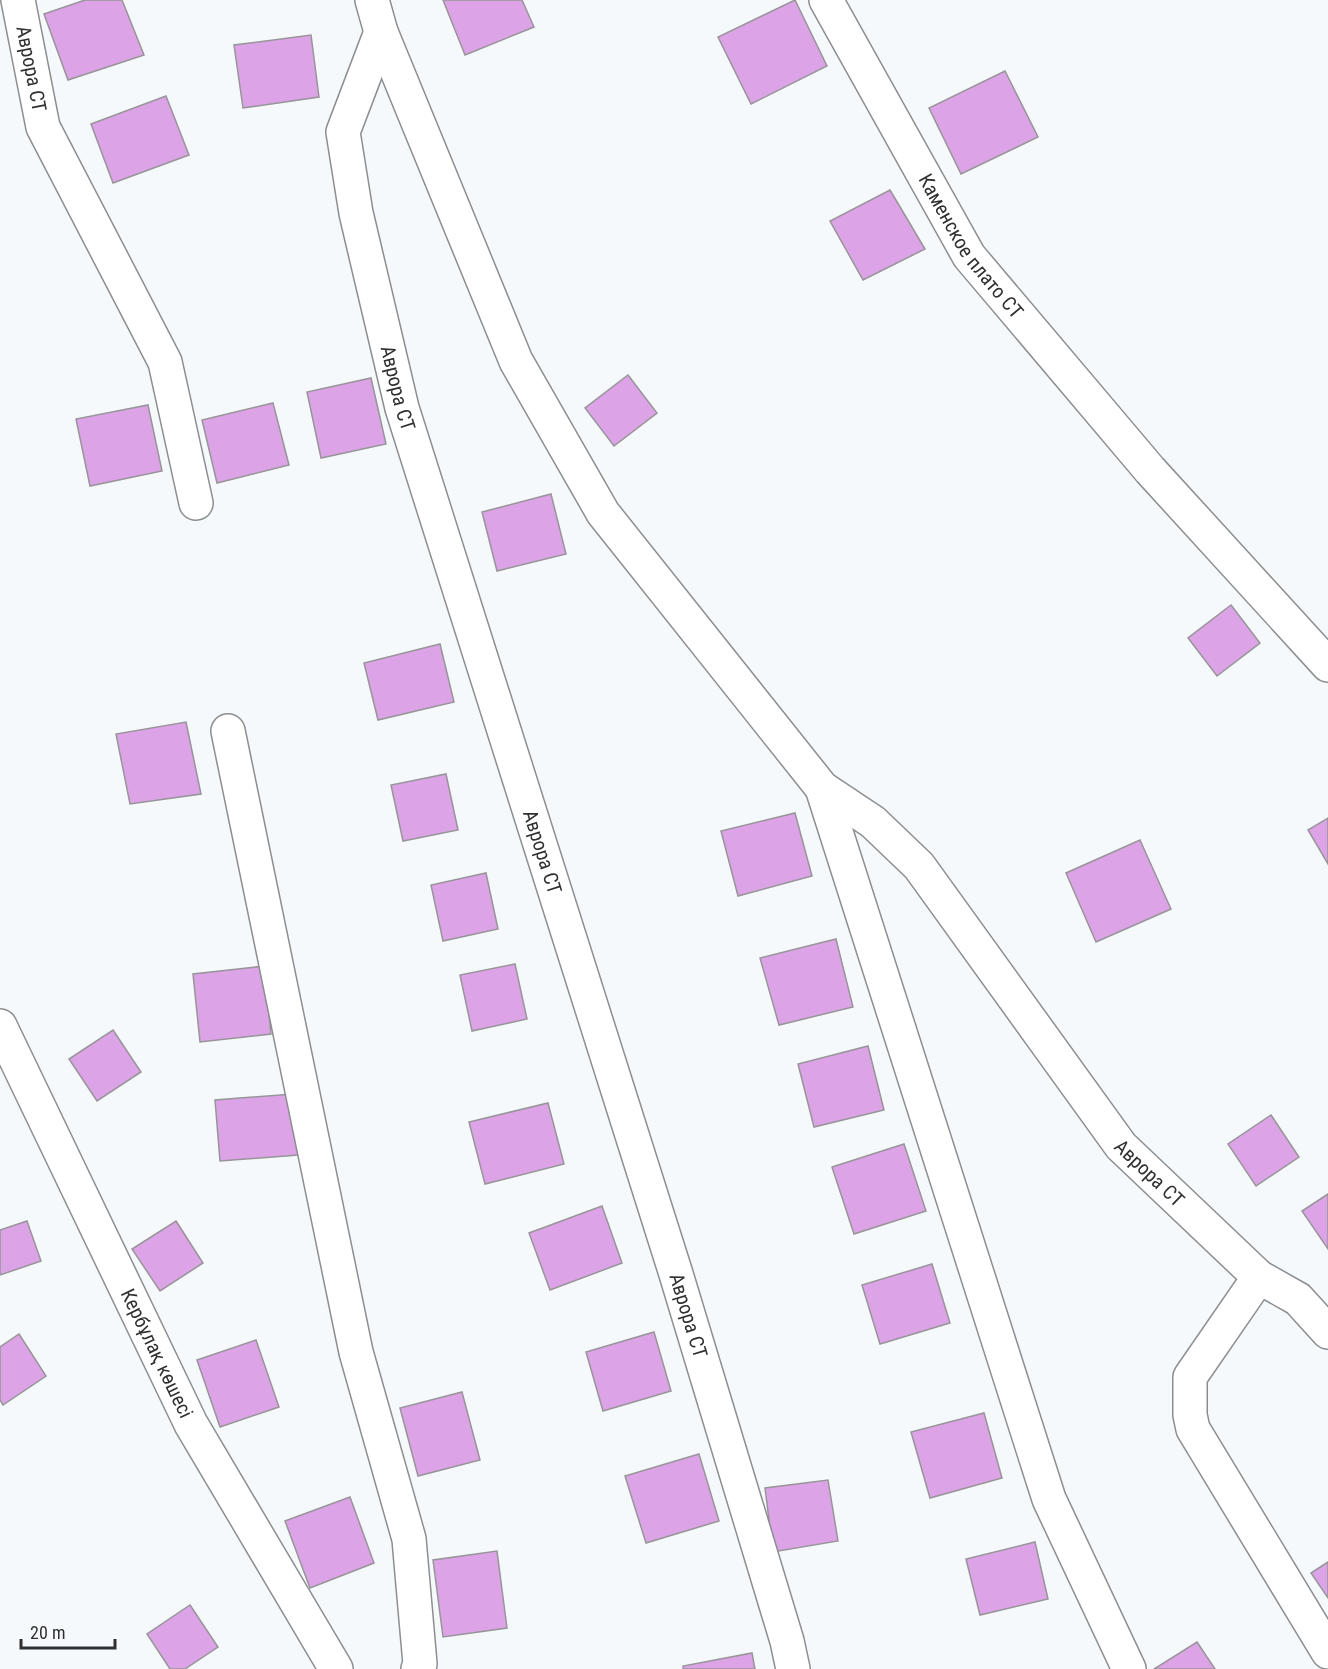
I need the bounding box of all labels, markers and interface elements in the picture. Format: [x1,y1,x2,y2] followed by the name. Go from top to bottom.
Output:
[11,24,52,114] street label: Аврора СТ
[914,170,1028,323] street label: Каменское плато СТ
[376,343,420,434] street label: Аврора СТ
[518,807,567,897] street label: Аврора СТ
[1110,1134,1189,1212] street label: Аврора СТ
[664,1270,713,1361] street label: Аврора СТ
[116,1285,198,1422] street label: Кербұлақ көшесі
[21,1612,116,1650] scale bar
[30,1622,65,1643] text: 20 m

